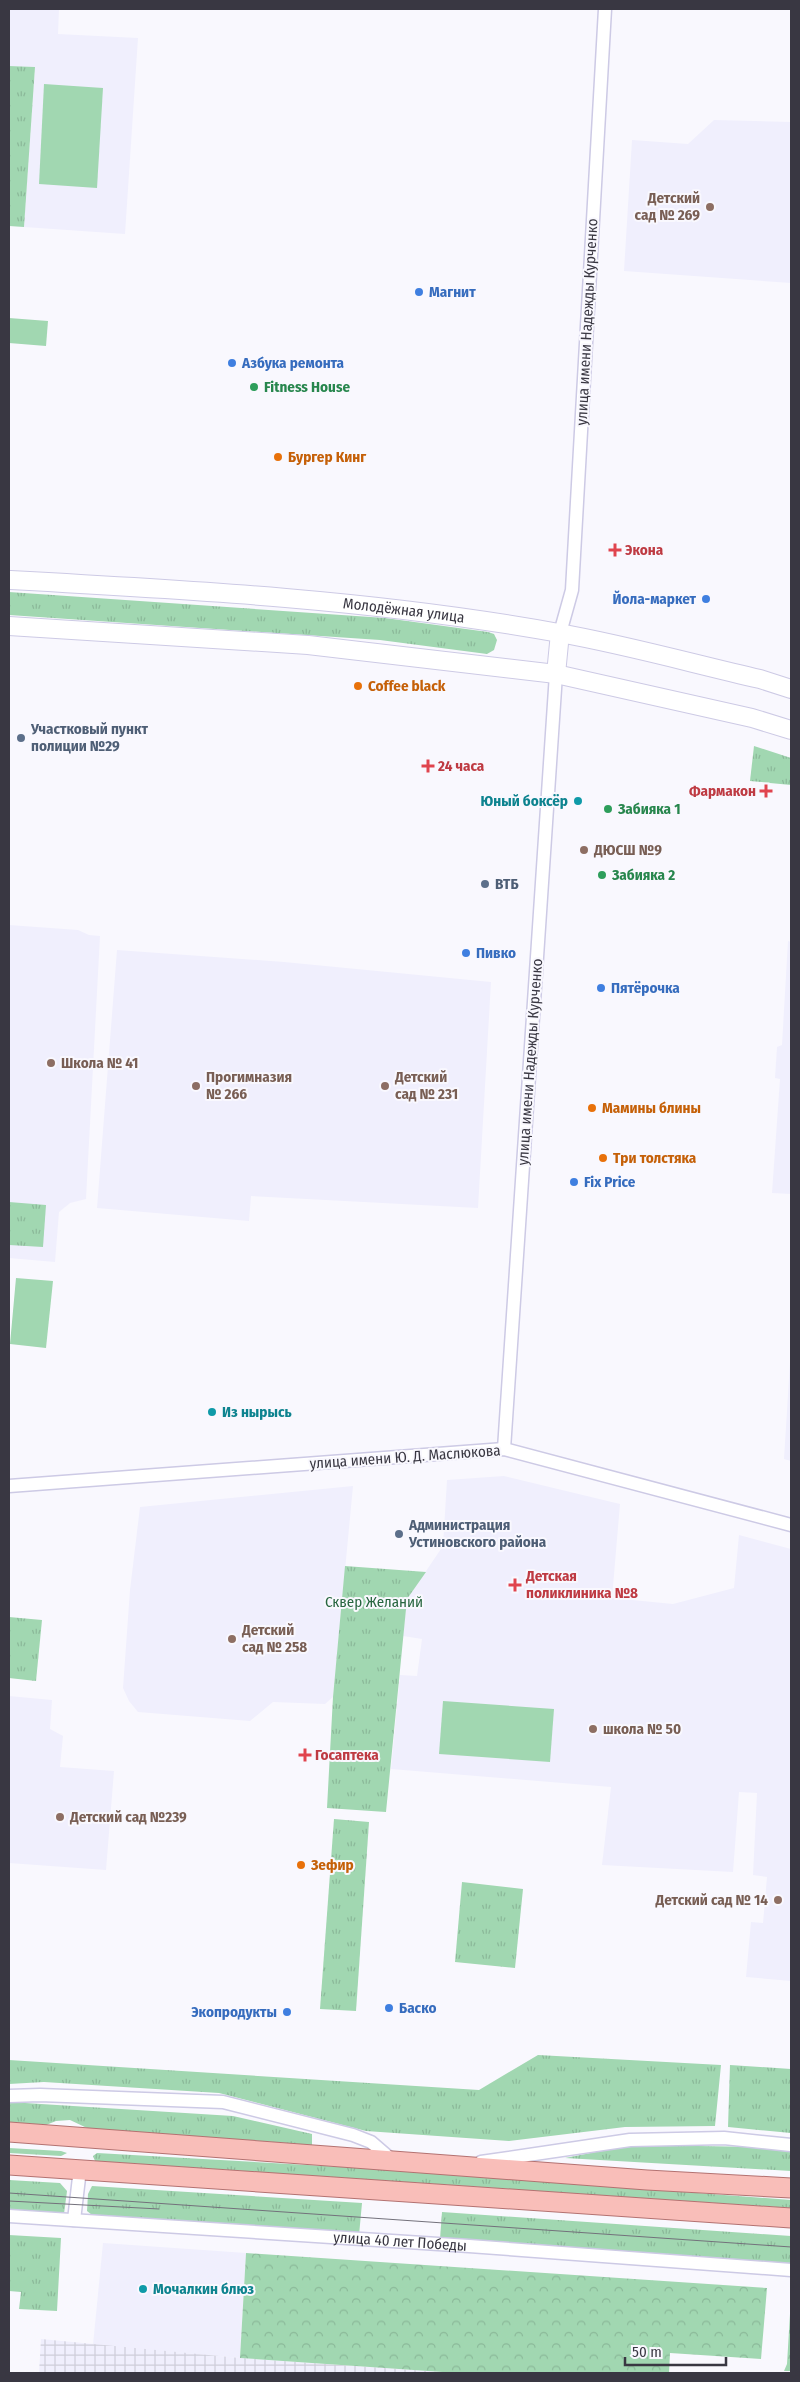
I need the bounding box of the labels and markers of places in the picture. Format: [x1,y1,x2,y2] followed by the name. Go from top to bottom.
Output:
[635,189,700,224] place label: Детский сад № 269
[704,201,716,213] marker: Детский сад № 269
[429,283,476,301] place label: Магнит
[413,286,425,298] marker: Магнит
[241,354,345,372] place label: Азбука ремонта
[226,357,238,369] marker: Азбука ремонта
[264,378,350,396] place label: Fitness House
[248,381,260,393] marker: Fitness House
[288,448,366,466] place label: Бургер Кинг
[272,451,284,463] marker: Бургер Кинг
[625,541,664,559] place label: Экона
[609,544,621,556] marker: Экона
[613,590,697,608] place label: Йола-маркет
[700,593,712,605] marker: Йола-маркет
[368,677,446,695] place label: Coffee black
[352,680,364,692] marker: Coffee black
[30,720,148,755] place label: Участковый пункт полиции №29
[15,732,27,744] marker: Участковый пункт полиции №29
[437,757,485,775] place label: 24 часа
[422,760,434,772] marker: 24 часа
[689,782,756,800] place label: Фармакон
[760,785,772,797] marker: Фармакон
[480,792,568,810] place label: Юный боксёр
[572,795,584,807] marker: Юный боксёр
[617,800,681,818] place label: Забияка 1
[602,803,614,815] marker: Забияка 1
[593,841,662,859] place label: ДЮСШ №9
[578,844,590,856] marker: ДЮСШ №9
[611,866,675,884] place label: Забияка 2
[596,869,608,881] marker: Забияка 2
[495,875,519,893] place label: ВТБ
[479,878,491,890] marker: ВТБ
[476,944,516,962] place label: Пивко
[460,947,472,959] marker: Пивко
[611,979,680,997] place label: Пятёрочка
[595,982,607,994] marker: Пятёрочка
[61,1054,138,1072] place label: Школа № 41
[45,1057,57,1069] marker: Школа № 41
[206,1068,292,1103] place label: Прогимназия № 266
[394,1068,458,1103] place label: Детский сад № 231
[190,1080,202,1092] marker: Прогимназия № 266
[379,1080,391,1092] marker: Детский сад № 231
[602,1099,701,1117] place label: Мамины блины
[586,1102,598,1114] marker: Мамины блины
[613,1149,697,1167] place label: Три толстяка
[597,1152,609,1164] marker: Три толстяка
[584,1173,636,1191] place label: Fix Price
[568,1176,580,1188] marker: Fix Price
[222,1403,292,1421] place label: Из нырысь
[206,1406,218,1418] marker: Из нырысь
[408,1516,547,1551] place label: Администрация Устиновского района
[393,1528,405,1540] marker: Администрация Устиновского района
[525,1567,638,1602] place label: Детская поликлиника №8
[508,1578,522,1592] marker: Детская поликлиника №8
[241,1621,307,1656] place label: Детский сад № 258
[226,1633,238,1645] marker: Детский сад № 258
[603,1720,681,1738] place label: школа № 50
[587,1723,599,1735] marker: школа № 50
[315,1746,379,1764] place label: Госаптека
[299,1749,311,1761] marker: Госаптека
[69,1808,187,1826] place label: Детский сад №239
[54,1811,66,1823] marker: Детский сад №239
[310,1856,354,1874] place label: Зефир
[295,1859,307,1871] marker: Зефир
[655,1891,768,1909] place label: Детский сад № 14
[772,1894,784,1906] marker: Детский сад № 14
[399,1999,436,2017] place label: Баско
[383,2002,395,2014] marker: Баско
[191,2003,277,2021] place label: Экопродукты
[281,2006,293,2018] marker: Экопродукты
[153,2280,254,2298] place label: Мочалкин блюз
[137,2283,149,2295] marker: Мочалкин блюз

